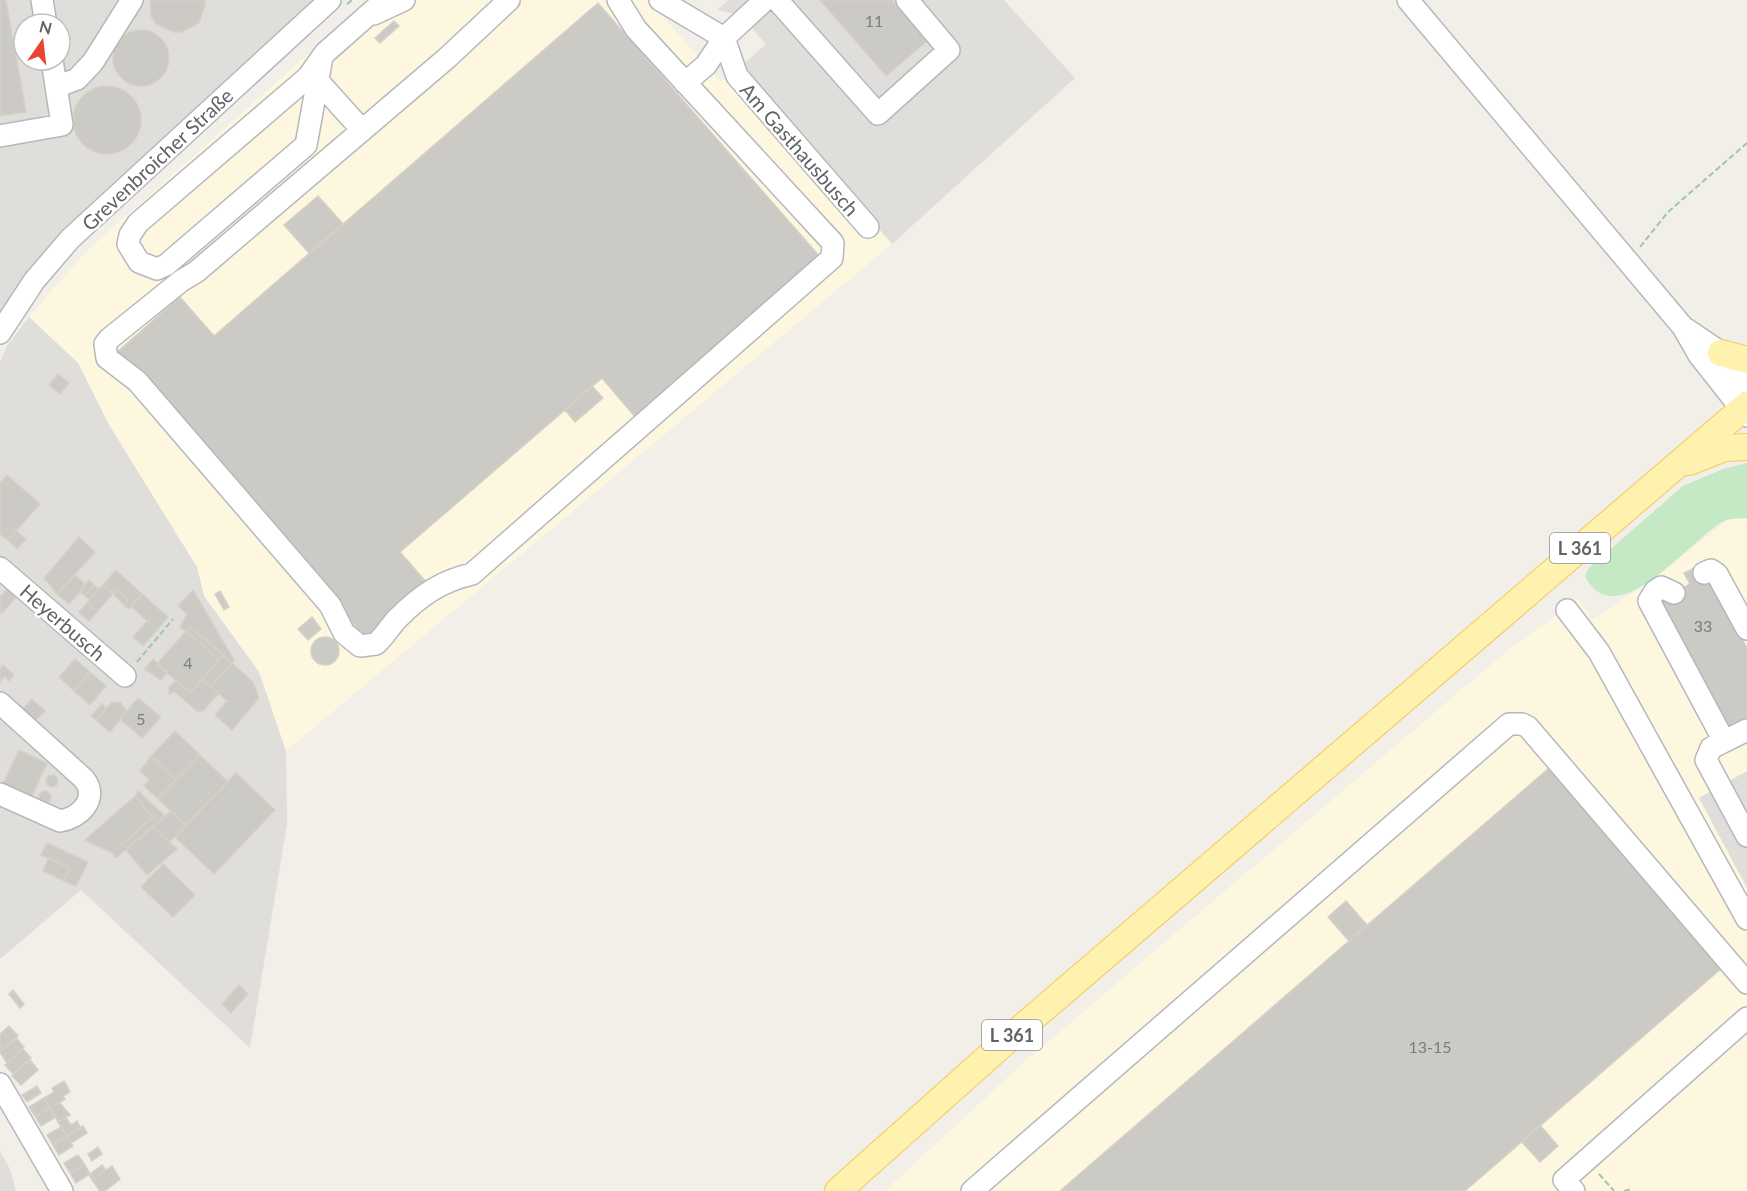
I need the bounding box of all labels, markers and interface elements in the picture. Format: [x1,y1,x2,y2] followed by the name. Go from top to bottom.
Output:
[865,11,883,30] house number: 11
[12,12,72,72] north arrow
[37,16,54,38] text: N
[736,78,864,220] street label: Am Gasthausbusch
[77,83,237,235] street label: Grevenbroicher Straße
[1550,533,1610,563] road number: L 361
[16,579,110,665] street label: Heyerbusch
[1694,616,1712,635] house number: 33
[183,653,193,672] house number: 4
[136,709,146,728] house number: 5
[982,1020,1042,1050] road number: L 361
[1408,1037,1452,1056] house number: 13-15

